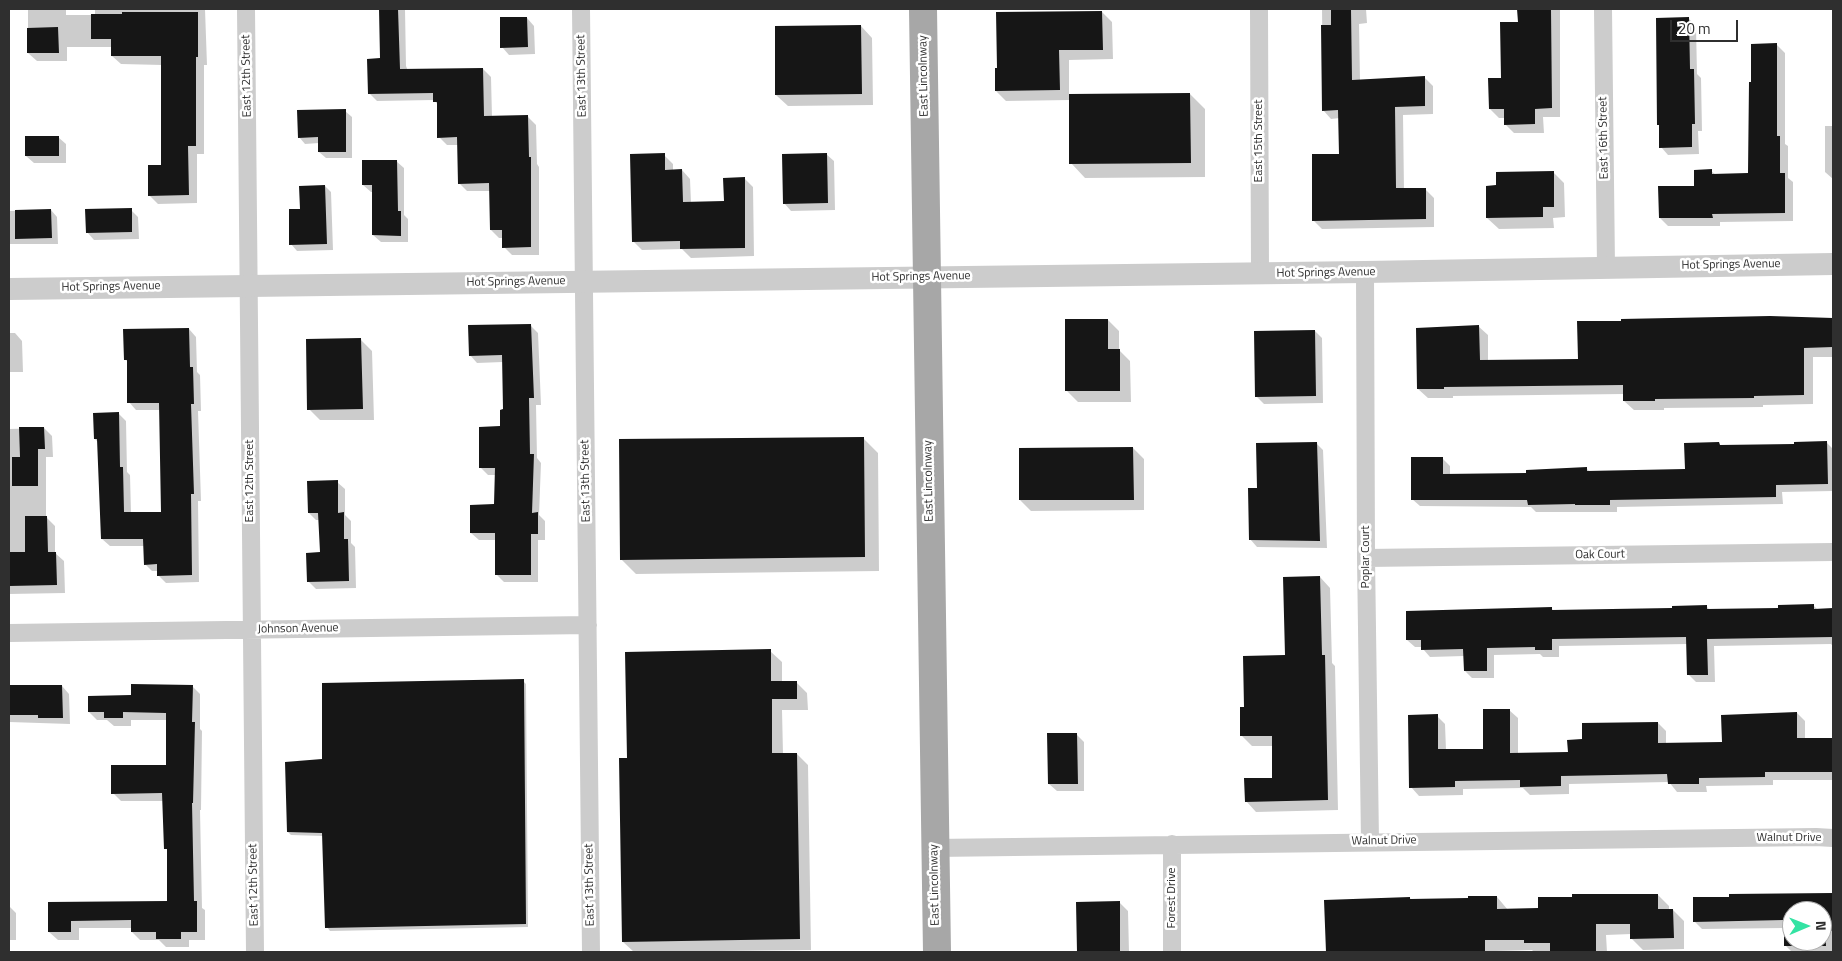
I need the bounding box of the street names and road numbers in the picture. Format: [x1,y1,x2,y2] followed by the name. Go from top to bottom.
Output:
[239,35,255,117] street label: East 12th Street
[574,35,590,117] street label: East 13th Street
[916,35,932,117] street label: East Lincolnway
[1596,97,1612,179] street label: East 16th Street
[1252,100,1266,182] street label: East 15th Street
[1681,257,1781,273] street label: Hot Springs Avenue
[1276,265,1376,281] street label: Hot Springs Avenue
[871,269,971,285] street label: Hot Springs Avenue
[466,274,566,290] street label: Hot Springs Avenue
[61,279,161,295] street label: Hot Springs Avenue
[243,440,257,522] street label: East 12th Street
[578,440,594,522] street label: East 13th Street
[921,440,937,522] street label: East Lincolnway
[1359,526,1373,588] street label: Poplar Court
[1575,547,1625,563] street label: Oak Court
[257,621,339,637] street label: Johnson Avenue
[1756,831,1822,845] street label: Walnut Drive
[1351,833,1417,849] street label: Walnut Drive
[246,844,262,926] street label: East 12th Street
[582,844,598,926] street label: East 13th Street
[927,844,943,926] street label: East Lincolnway
[1165,867,1179,929] street label: Forest Drive

